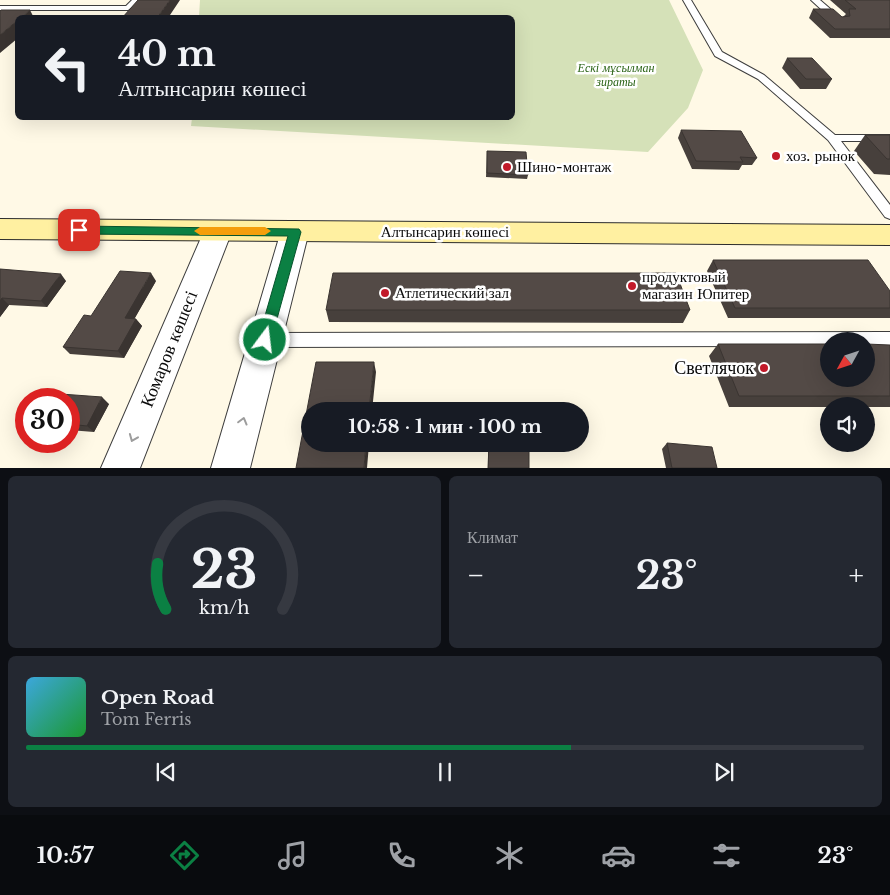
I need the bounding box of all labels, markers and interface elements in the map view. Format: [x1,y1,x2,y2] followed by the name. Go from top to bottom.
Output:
[118,32,216,75] text: 40 m
[35,35,100,100] icon: left
[577,60,654,89] park label: Ескі мұсылман зираты
[118,75,307,102] text: Алтынсарин көшесі
[786,146,856,165] place label: хоз. рынок
[770,150,782,162] marker: хоз. рынок
[517,157,612,176] place label: Шино-монтаж
[501,161,513,173] marker: Шино-монтаж
[58,209,100,251] pin
[65,216,93,244] icon: arrive
[381,222,509,241] street label: Алтынсарин көшесі
[642,267,749,303] place label: продуктовый магазин Юпитер
[626,280,638,292] marker: продуктовый магазин Юпитер
[395,283,510,302] place label: Атлетический зал
[379,287,391,299] marker: Атлетический зал
[136,288,202,410] street label: Комаров көшесі
[238,313,290,365] position arrow
[820,332,875,388] north arrow
[820,332,875,452] map controls
[674,357,754,379] place label: Светлячок
[758,362,770,374] marker: Светлячок
[15,388,80,453] speed limit sign: 30
[820,397,875,452] button: sound
[348,415,542,438] text: 10:58 · 1 мин · 100 m
[237,416,248,425] one-way arrow
[128,433,139,442] one-way arrow
[467,527,518,547] text: Климат
[191,538,258,602] text: 23
[636,552,698,599] text: 23°
[467,558,485,593] text: −
[849,558,864,593] text: +
[199,597,250,619] text: km/h
[101,686,214,709] text: Open Road
[101,709,192,729] text: Tom Ferris
[152,758,180,786] icon: previous
[431,758,459,786] icon: pause
[710,758,738,786] icon: next
[167,838,202,873] icon: directions
[275,838,310,873] icon: music
[384,838,419,873] icon: phone
[492,838,527,873] icon: climate
[601,838,636,873] icon: car
[709,838,744,873] icon: filters
[37,842,94,869] text: 10:57
[818,842,853,869] text: 23°

